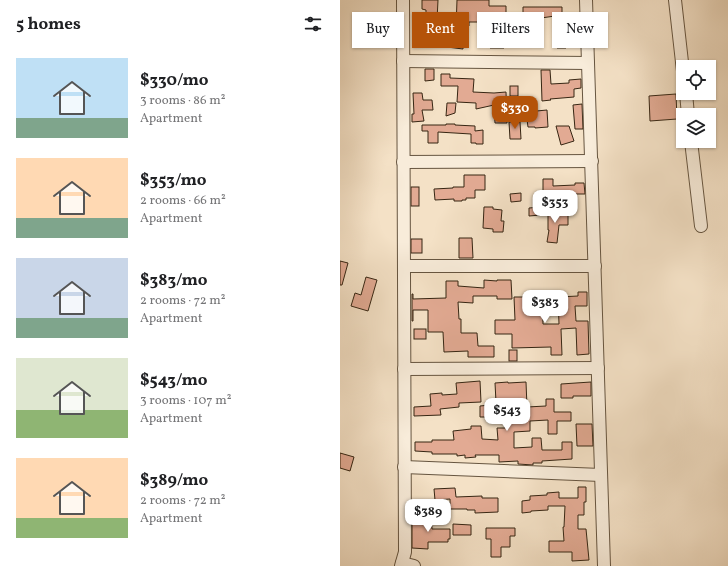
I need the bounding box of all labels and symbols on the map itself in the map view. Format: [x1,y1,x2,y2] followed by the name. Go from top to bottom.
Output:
[491,96,539,130] pin: $330
[531,190,579,224] pin: $353
[521,290,569,324] pin: $383
[483,398,531,432] pin: $543
[404,499,452,533] pin: $389

